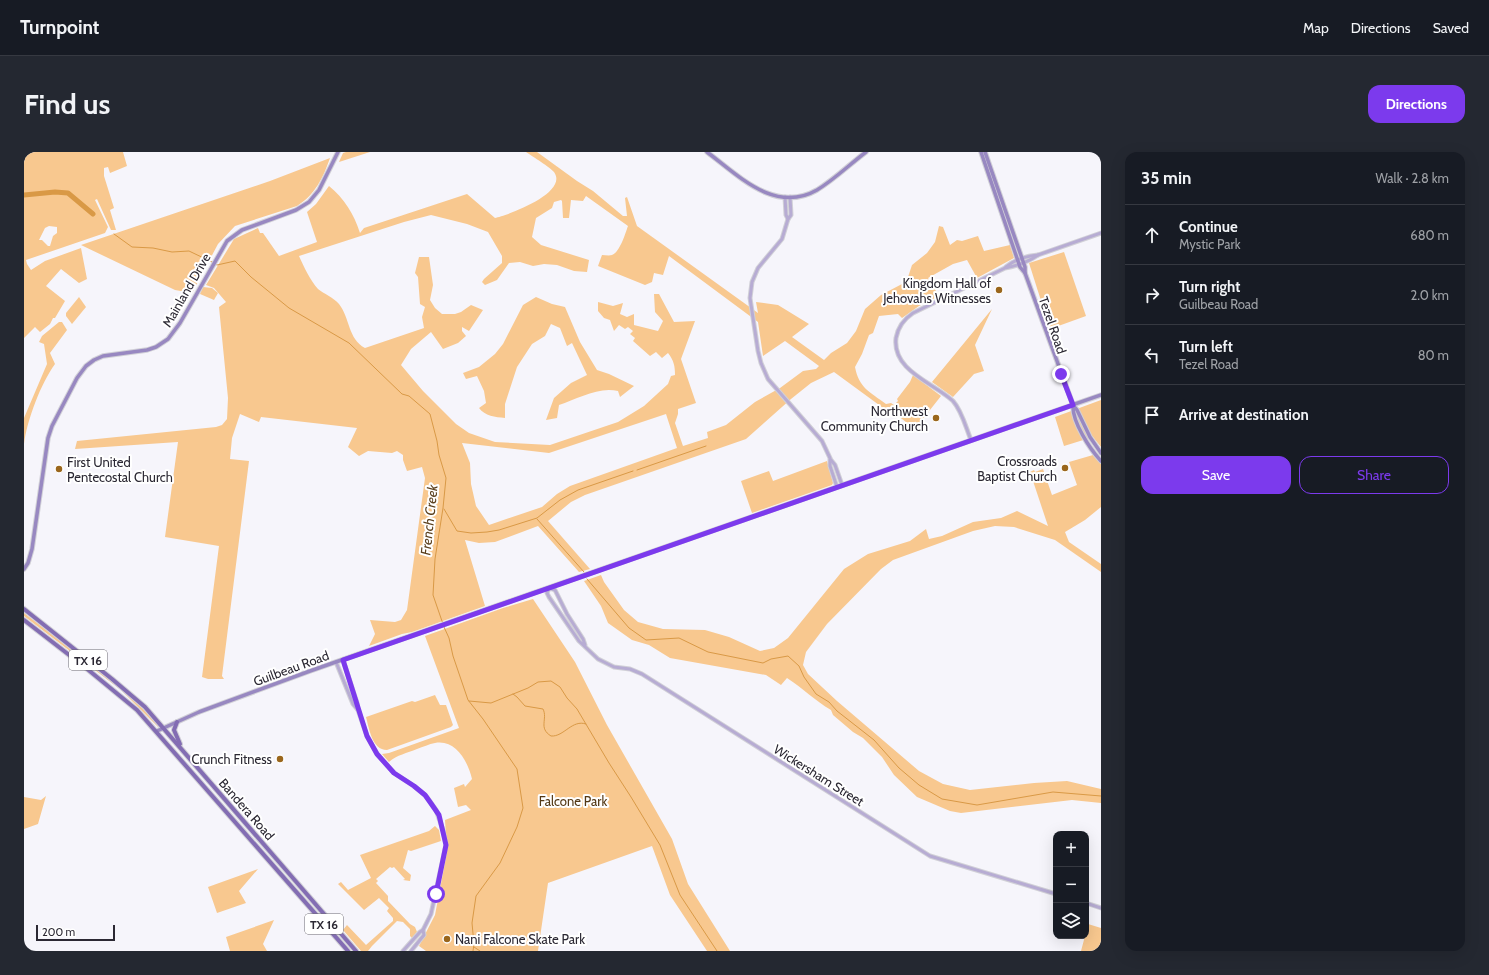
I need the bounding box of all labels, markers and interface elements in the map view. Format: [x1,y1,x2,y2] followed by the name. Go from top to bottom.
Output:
[20,16,99,39] text: Turnpoint
[1303,19,1329,37] text: Map
[1351,19,1411,37] text: Directions
[1433,19,1469,37] text: Saved
[1368,85,1465,123] button: Directions
[24,87,110,121] text: Find us
[1141,168,1191,188] text: 35 min
[1376,170,1449,186] text: Walk · 2.8 km
[1179,218,1238,236] text: Continue
[1141,224,1163,246] icon: ahead
[1410,227,1449,243] text: 680 m
[1179,236,1241,252] text: Mystic Park
[158,250,214,330] street label: Mainland Drive
[882,275,992,306] place label: Kingdom Hall of Jehovahs Witnesses
[1179,278,1240,296] text: Turn right
[1141,284,1163,306] icon: right
[994,285,1004,295] marker: Kingdom Hall of Jehovahs Witnesses
[1410,287,1449,303] text: 2.0 km
[1036,294,1070,356] street label: Tezel Road
[1179,296,1258,312] text: Guilbeau Road
[1179,338,1233,356] text: Turn left
[1141,344,1163,366] icon: left
[1418,347,1449,363] text: 80 m
[1179,356,1238,372] text: Tezel Road
[1052,365,1070,383] route end
[821,403,929,434] place label: Northwest Community Church
[1141,404,1163,426] icon: arrive
[1179,406,1309,424] text: Arrive at destination
[931,413,941,423] marker: Northwest Community Church
[977,453,1058,484] place label: Crossroads Baptist Church
[67,454,173,485] place label: First United Pentecostal Church
[1141,456,1291,494] button: Save
[1299,456,1449,494] button: Share
[1060,463,1070,473] marker: Crossroads Baptist Church
[54,464,64,474] marker: First United Pentecostal Church
[416,483,442,556] water label: French Creek
[251,647,331,689] street label: Guilbeau Road
[69,650,107,670] road number: TX 16
[771,741,868,810] street label: Wickersham Street
[191,751,273,767] place label: Crunch Fitness
[275,754,285,764] marker: Crunch Fitness
[216,775,278,843] street label: Bandera Road
[539,793,607,809] park label: Falcone Park
[1053,831,1089,939] map controls
[1053,831,1089,867] button: +
[1053,867,1089,903] button: −
[427,885,445,903] route start
[1053,903,1089,939] button: layers
[305,914,343,934] road number: TX 16
[36,923,115,942] scale bar
[42,925,75,939] text: 200 m
[455,931,585,947] place label: Nani Falcone Skate Park
[442,934,452,944] marker: Nani Falcone Skate Park

